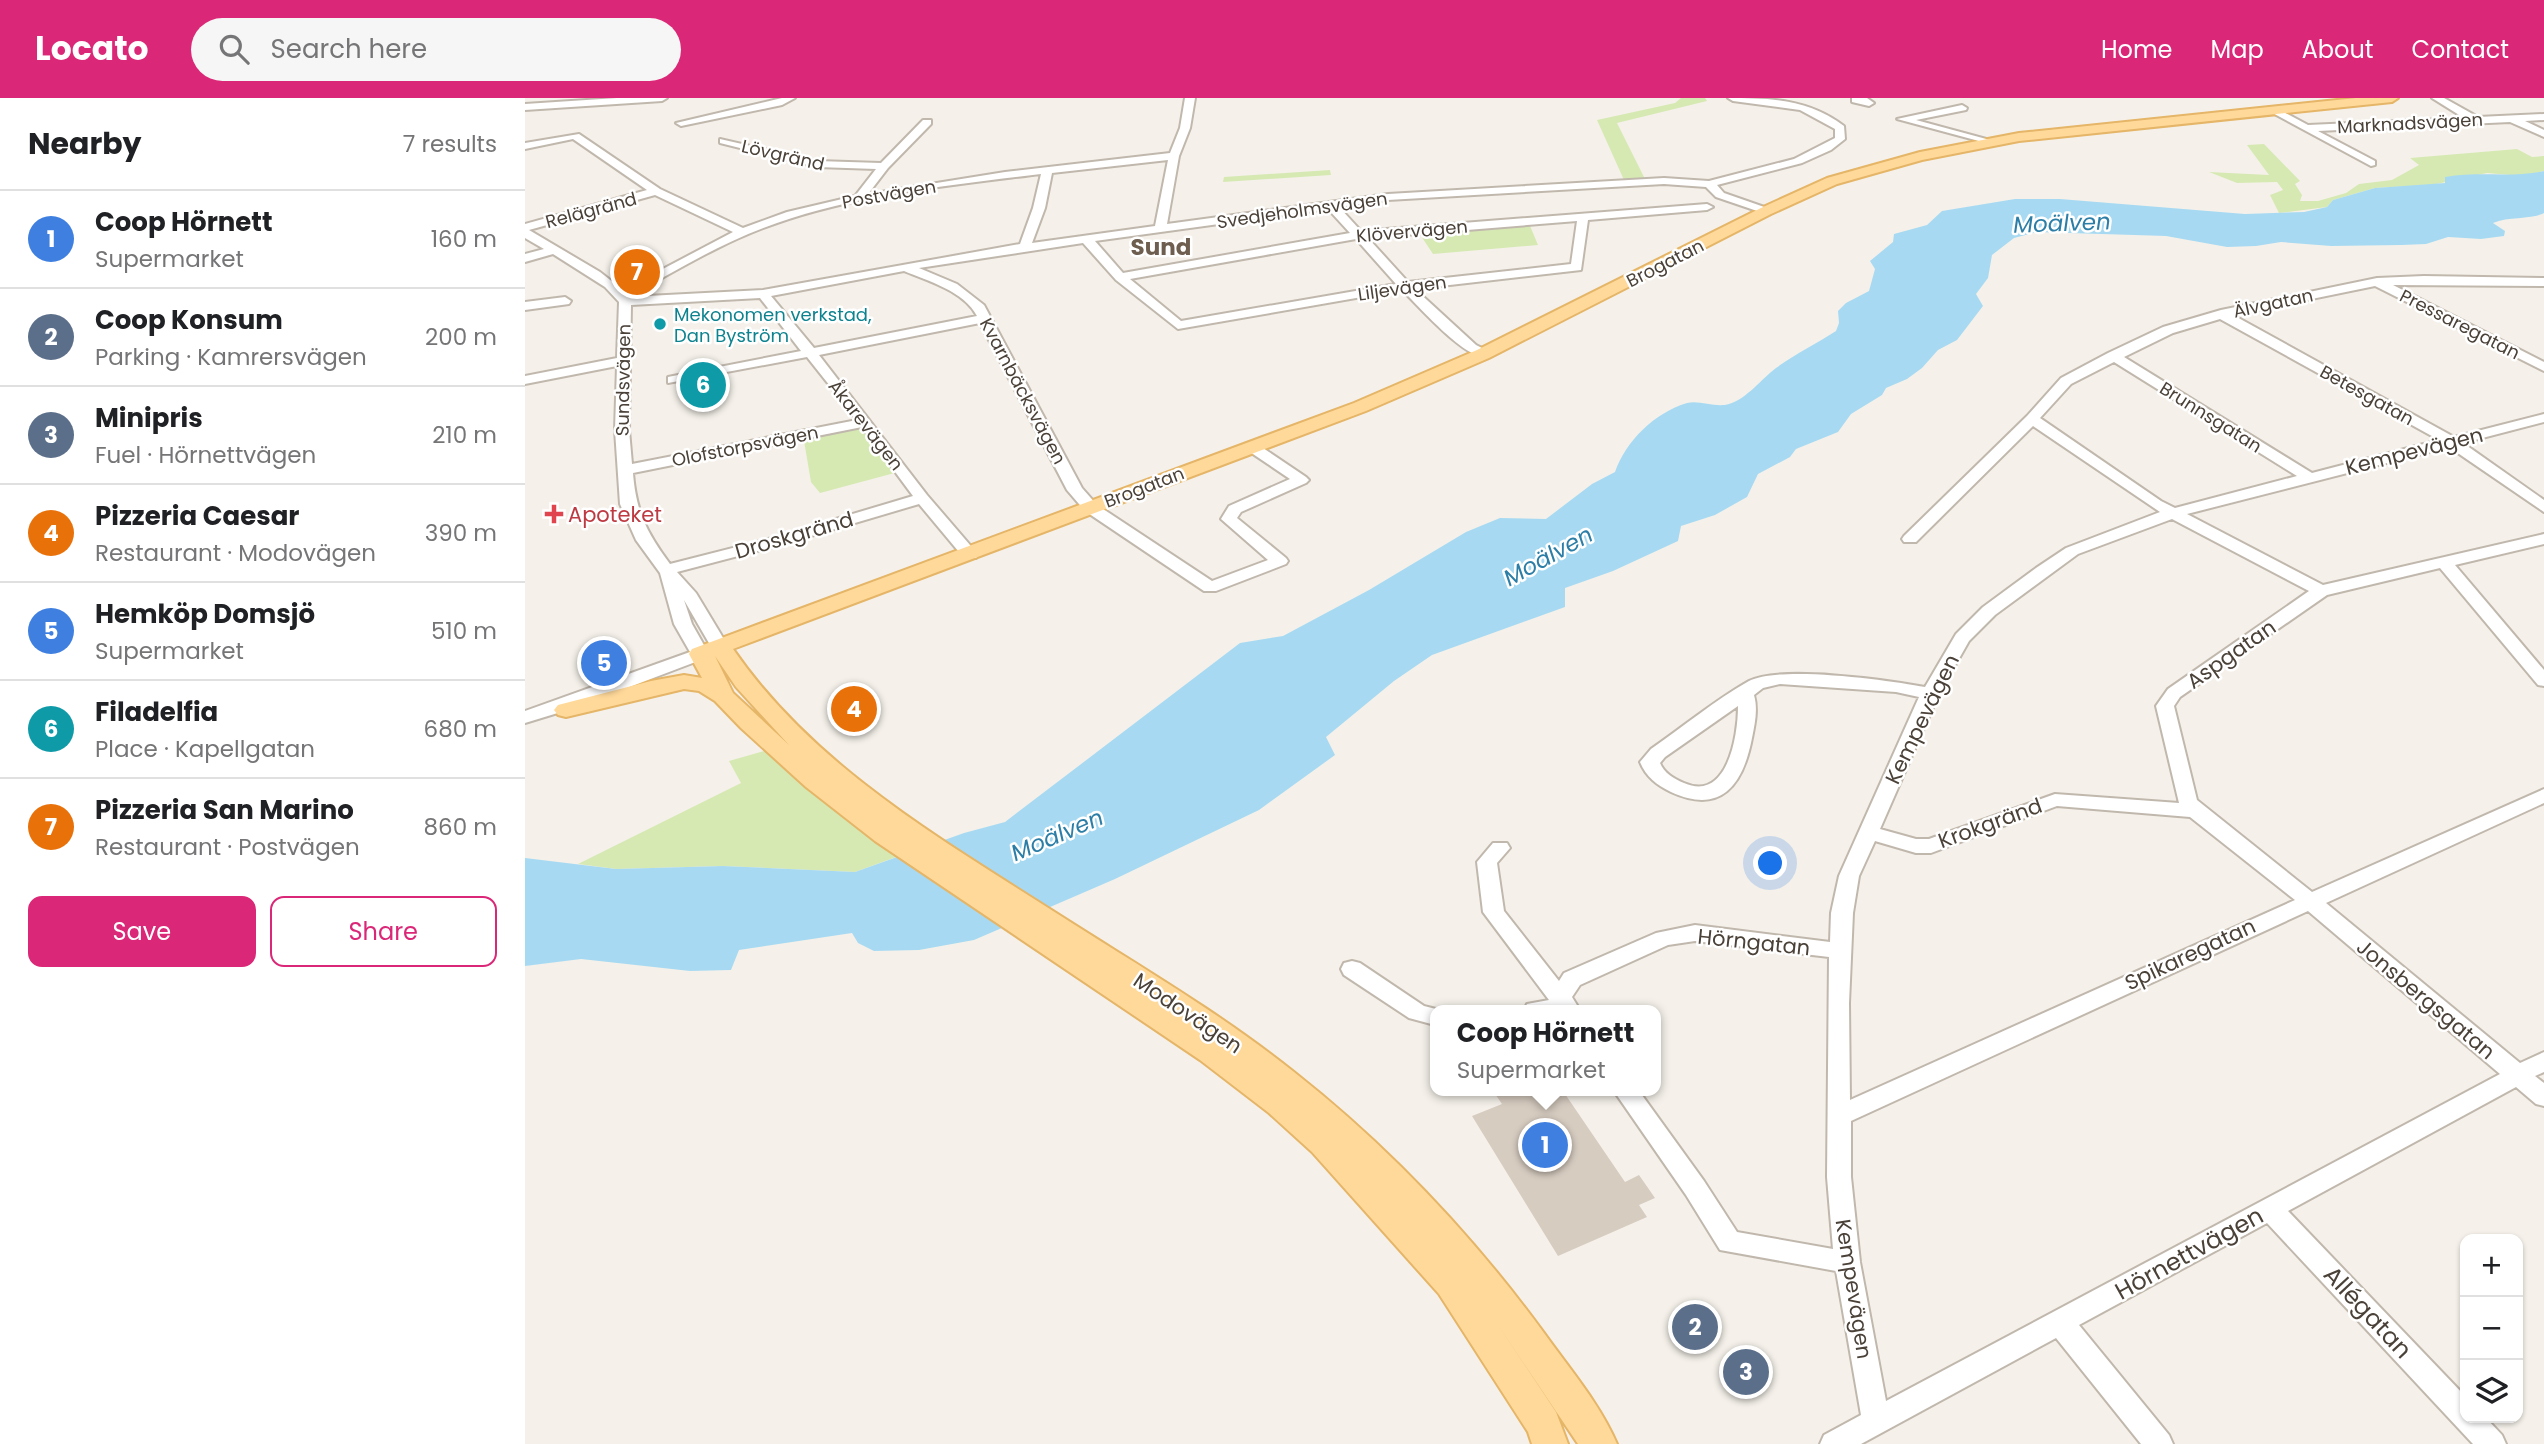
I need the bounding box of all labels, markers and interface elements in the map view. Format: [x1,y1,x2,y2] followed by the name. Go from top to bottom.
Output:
[191,18,681,81] search box
[35,25,149,72] text: Locato
[215,30,253,68] icon: search
[271,31,427,67] text: Search here
[2101,33,2173,66] text: Home
[2211,33,2264,66] text: Map
[2302,33,2373,66] text: About
[2411,33,2509,66] text: Contact
[2336,107,2484,139] street label: Marknadsvägen
[28,122,142,165] text: Nearby
[403,128,497,160] text: 7 results
[739,133,827,177] street label: Lövgränd
[840,173,938,215] street label: Postvägen
[543,186,639,234] street label: Relägränd
[1215,186,1389,234] street label: Svedjeholmsvägen
[95,204,272,240] text: Coop Hörnett
[2013,205,2111,241] water label: Moälven
[1355,214,1469,248] street label: Klövervägen
[47,223,55,255] text: 1
[431,223,497,255] text: 160 m
[1131,231,1191,263] district label: Sund
[1622,233,1708,293] street label: Brogatan
[95,243,244,275] text: Supermarket
[614,246,660,298] pin: 7
[1356,269,1448,307] street label: Liljevägen
[2231,282,2315,324] street label: Älvgatan
[2396,283,2524,365] street label: Pressaregatan
[95,302,283,338] text: Coop Konsum
[674,302,872,348] place label: Mekonomen verkstad, Dan Byström
[974,313,1072,469] street label: Kvarnbäcksvägen
[652,316,668,332] marker: Mekonomen verkstad, Dan Byström
[44,321,58,353] text: 2
[425,321,497,353] text: 200 m
[610,324,636,436] street label: Sundsvägen
[95,341,367,373] text: Parking · Kamrersvägen
[680,359,726,411] pin: 6
[2316,359,2418,431] street label: Betesgatan
[823,375,909,475] street label: Åkarevägen
[2155,376,2267,458] street label: Brunnsgatan
[95,400,203,436] text: Minipris
[44,419,58,451] text: 3
[432,419,497,451] text: 210 m
[670,420,820,472] street label: Olofstorpsvägen
[2342,420,2486,482] street label: Kempevägen
[95,439,316,471] text: Fuel · Hörnettvägen
[1100,460,1188,514] street label: Brogatan
[95,498,299,534] text: Pizzeria Caesar
[568,500,662,529] place label: Apoteket
[731,504,857,566] street label: Droskgränd
[546,506,562,522] marker: Apoteket
[43,517,59,549] text: 4
[425,517,497,549] text: 390 m
[1498,518,1598,594] water label: Moälven
[95,537,376,569] text: Restaurant · Modovägen
[95,596,315,632] text: Hemköp Domsjö
[2181,613,2281,695] street label: Aspgatan
[44,615,58,647] text: 5
[431,615,497,647] text: 510 m
[95,635,244,667] text: Supermarket
[581,637,627,689] pin: 5
[1878,649,1966,789] street label: Kempevägen
[831,683,877,735] pin: 4
[95,694,218,730] text: Filadelfia
[44,713,58,745] text: 6
[424,713,497,745] text: 680 m
[95,733,315,765] text: Place · Kapellgatan
[1934,791,2046,855] street label: Krokgränd
[95,792,354,828] text: Pizzeria San Marino
[1006,801,1108,869] water label: Moälven
[45,811,57,843] text: 7
[424,811,497,843] text: 860 m
[95,831,360,863] text: Restaurant · Postvägen
[1753,846,1787,880] your location
[28,896,256,967] button: Save
[270,896,497,967] button: Share
[2120,911,2260,997] street label: Spikaregatan
[1696,922,1812,962] street label: Hörngatan
[2350,932,2502,1066] street label: Jonsbergsgatan
[1128,966,1248,1060] street label: Modovägen
[1430,1005,1661,1096] popup
[1457,1015,1634,1051] text: Coop Hörnett
[1457,1054,1606,1086] text: Supermarket
[1522,1119,1568,1171] pin: 1
[2109,1199,2269,1307] street label: Hörnettvägen
[1829,1217,1879,1361] street label: Kempevägen
[2460,1234,2523,1423] map controls
[2460,1234,2523,1297] button: +
[2316,1258,2420,1366] street label: Allégatan
[2460,1297,2523,1360] button: −
[1672,1301,1718,1353] pin: 2
[1723,1346,1769,1398] pin: 3
[2460,1360,2523,1423] button: layers

